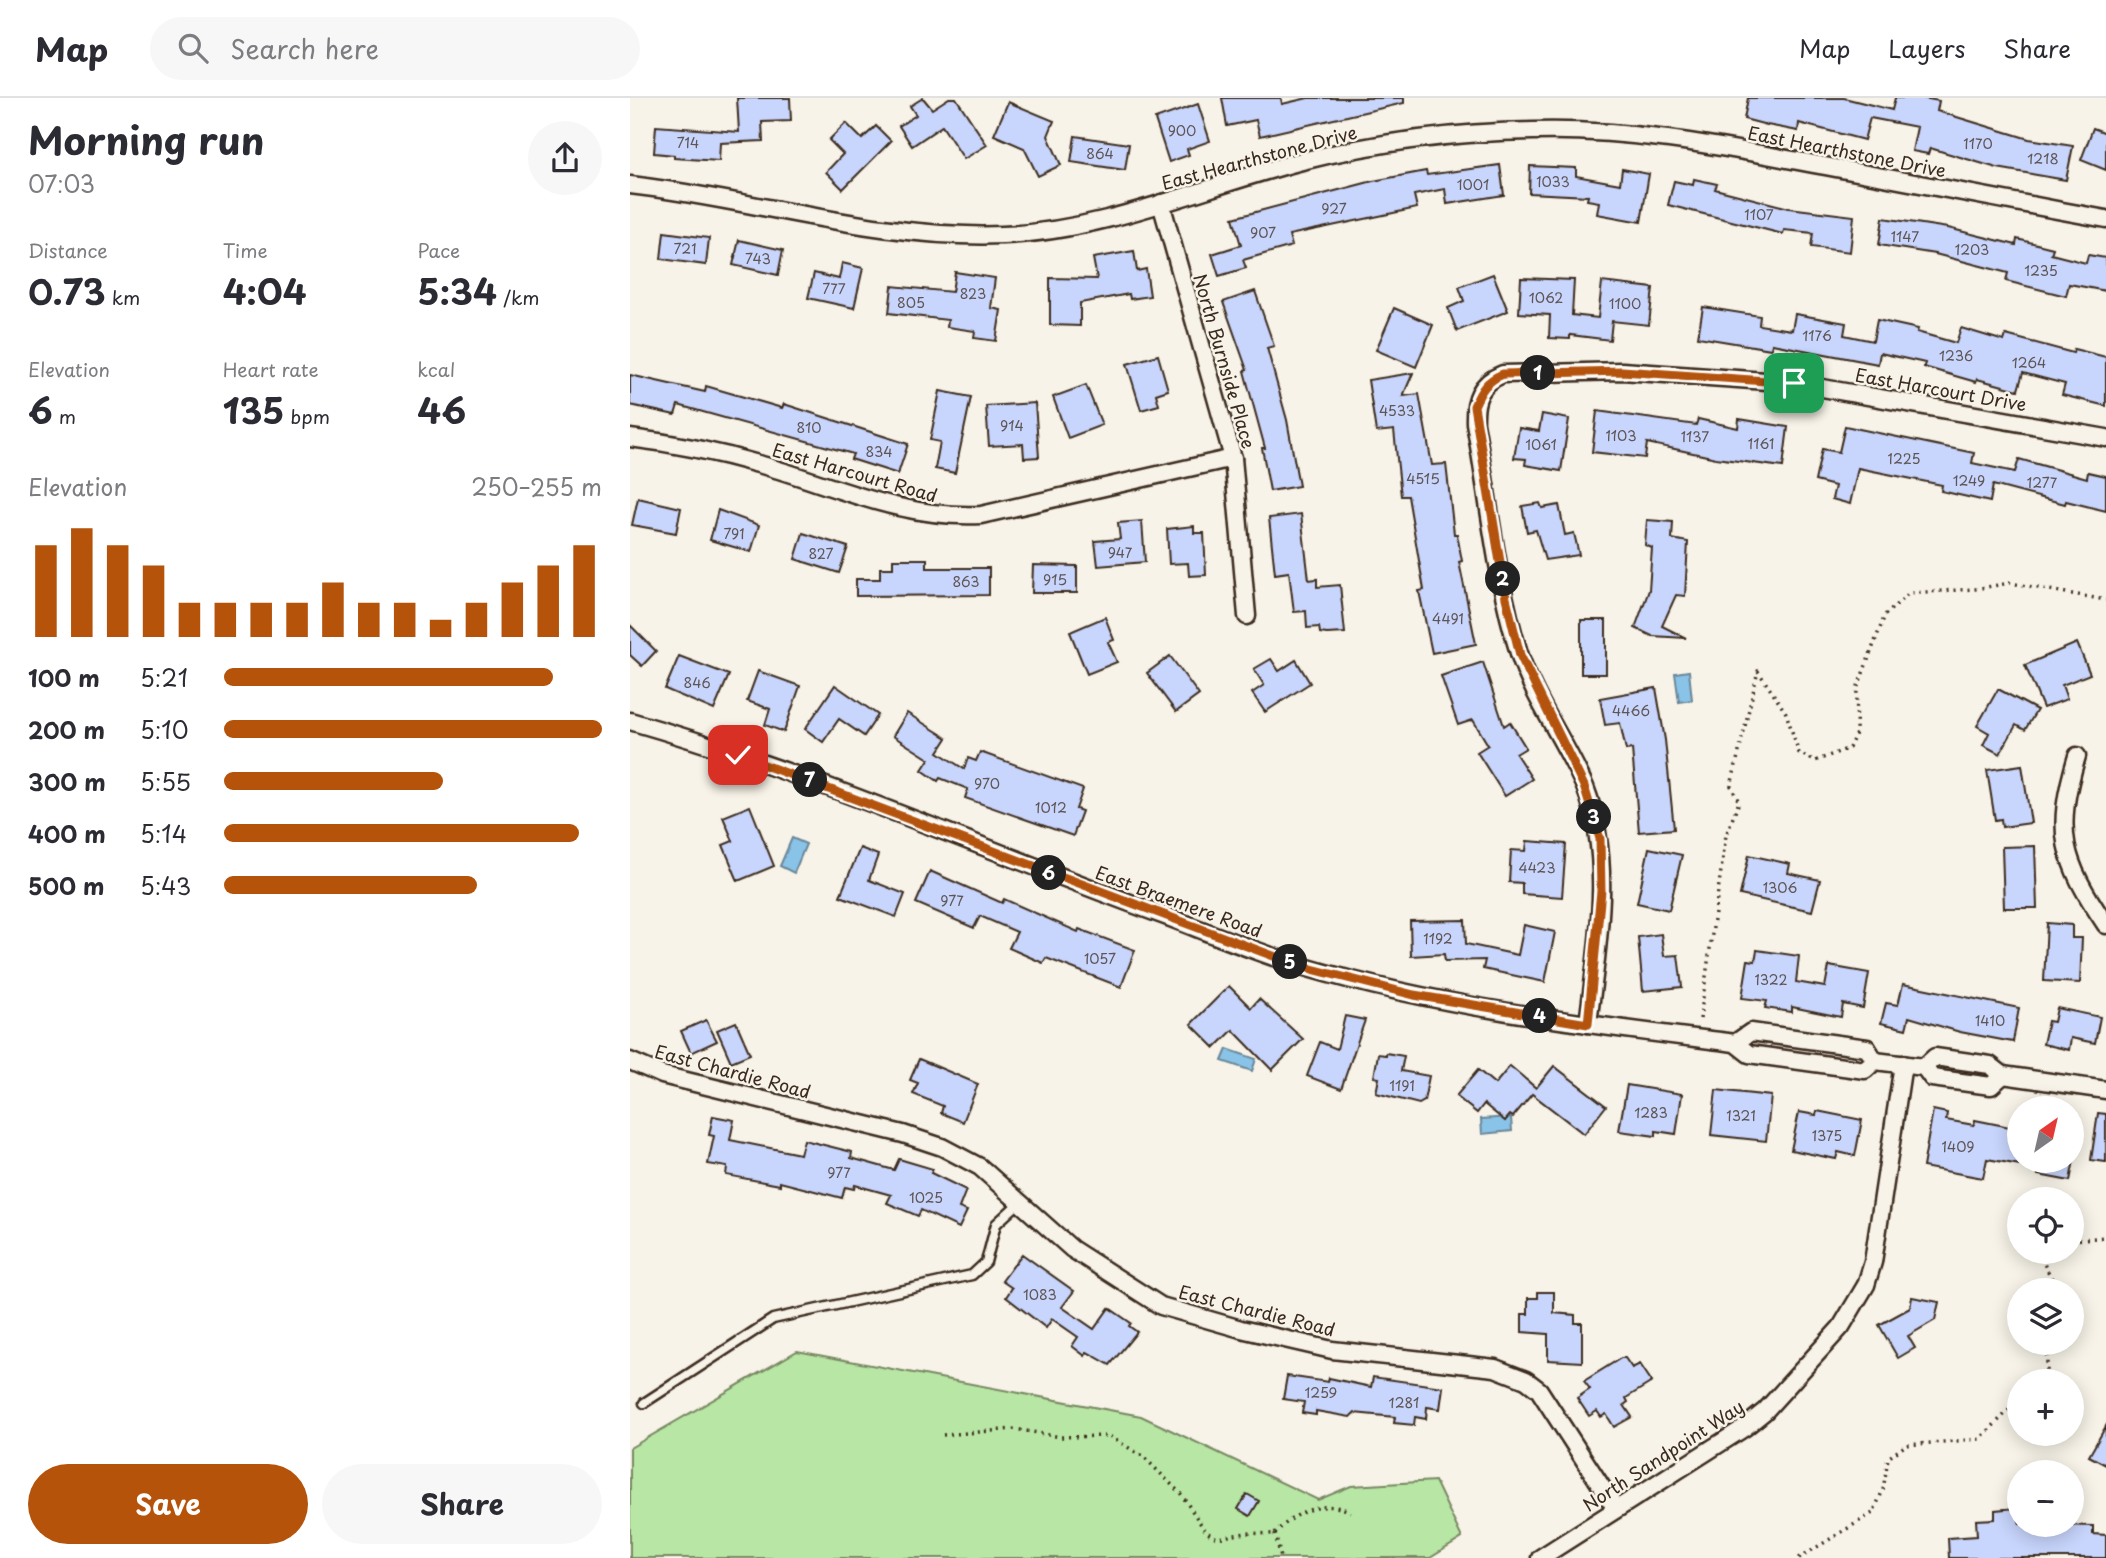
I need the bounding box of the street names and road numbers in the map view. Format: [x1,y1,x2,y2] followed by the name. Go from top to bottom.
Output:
[1158,118,1360,196] street label: East Hearthstone Drive
[1746,119,1948,183] street label: East Hearthstone Drive
[1187,270,1263,452] street label: North Burnside Place
[1853,361,2029,417] street label: East Harcourt Drive
[769,436,941,508] street label: East Harcourt Road
[1092,858,1266,944] street label: East Braemere Road
[652,1037,814,1105] street label: East Chardie Road
[1176,1278,1338,1342] street label: East Chardie Road
[1577,1393,1749,1517] street label: North Sandpoint Way

